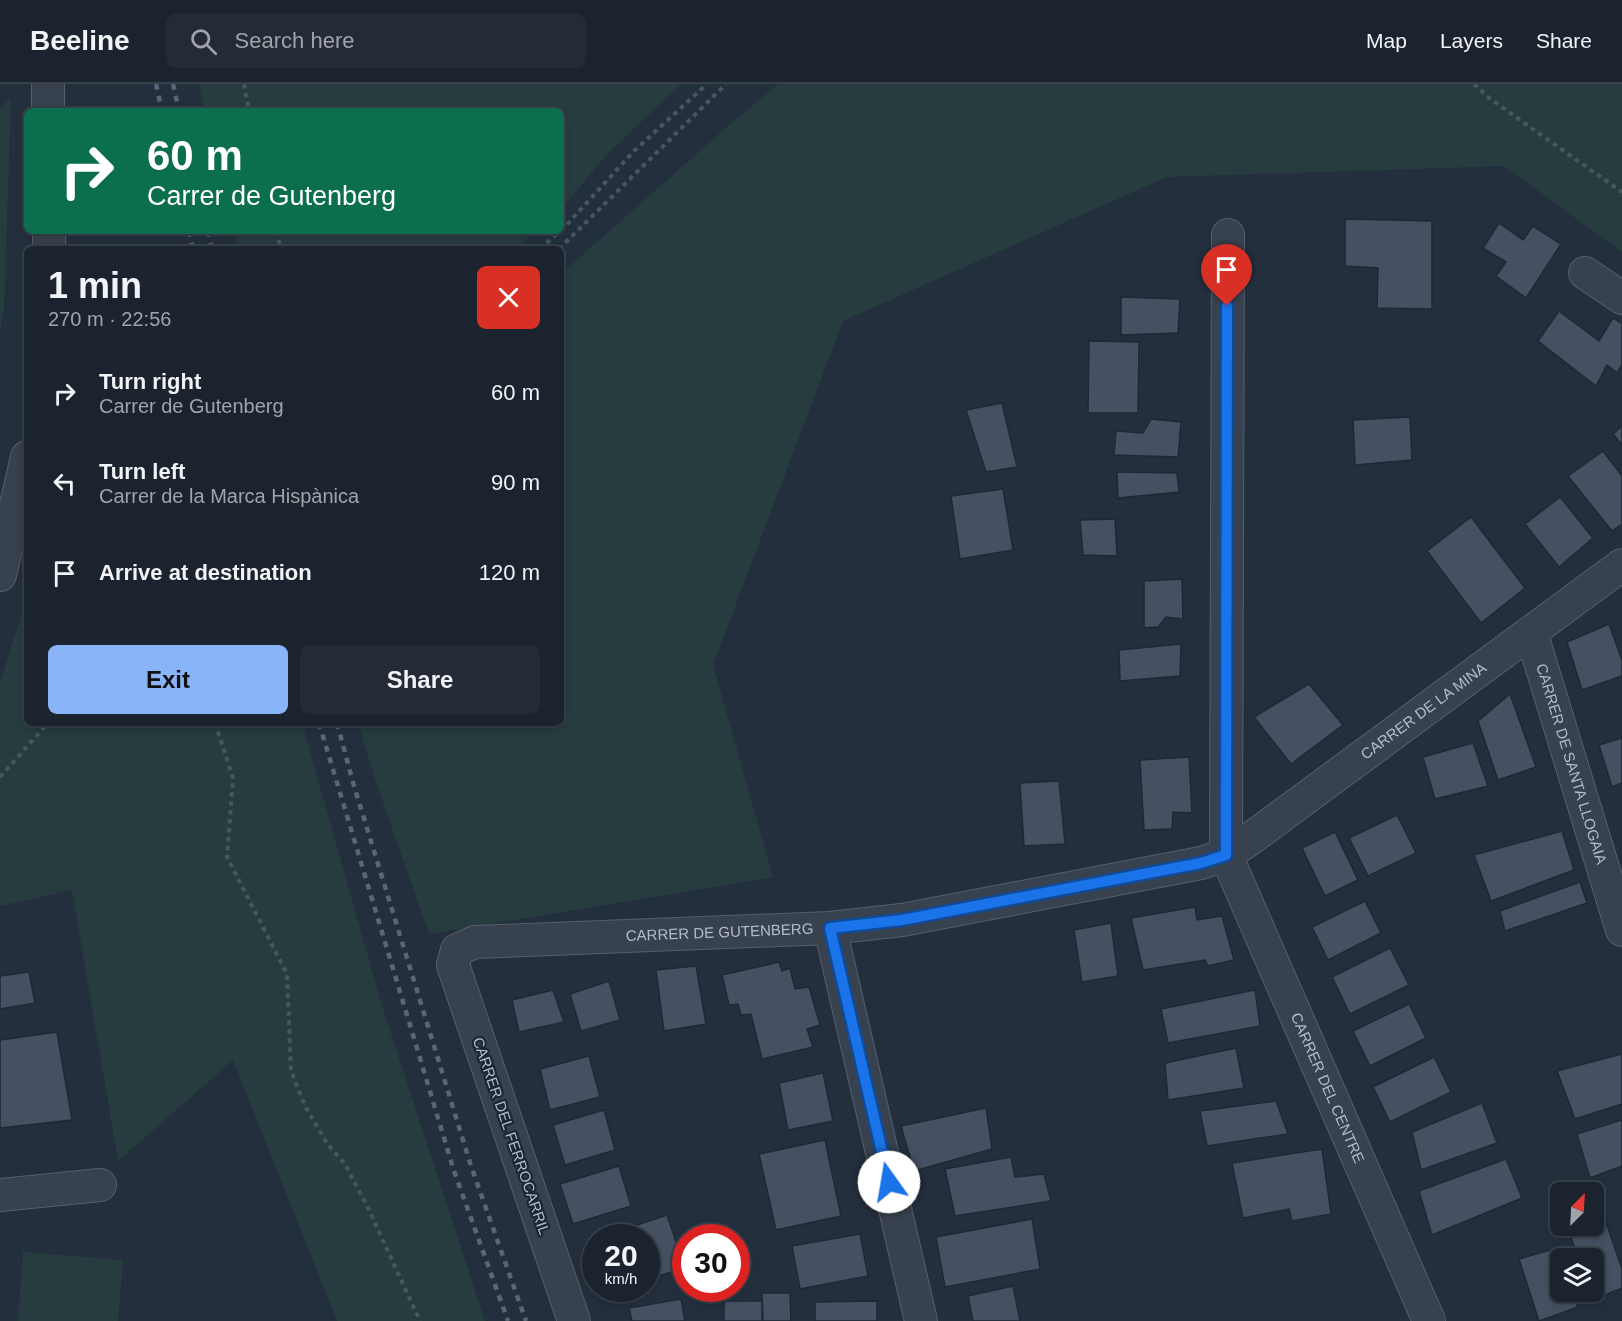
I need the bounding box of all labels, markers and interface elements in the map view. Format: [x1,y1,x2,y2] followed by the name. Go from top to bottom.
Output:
[166,14,586,68] search box
[30,25,130,56] text: Beeline
[187,25,220,58] icon: search
[235,28,354,53] text: Search here
[1366,29,1407,52] text: Map
[1440,29,1503,52] text: Layers
[1536,29,1592,52] text: Share
[48,132,126,210] icon: right
[147,132,243,179] text: 60 m
[147,181,396,211] text: Carrer de Gutenberg
[1201,244,1252,306] pin
[1210,253,1243,286] icon: arrive
[48,265,142,306] text: 1 min
[477,266,540,329] button: close
[48,308,171,330] text: 270 m · 22:56
[99,369,201,394] text: Turn right
[48,377,81,410] icon: right
[491,380,540,405] text: 60 m
[99,395,284,417] text: Carrer de Gutenberg
[99,459,185,484] text: Turn left
[48,467,81,500] icon: left
[491,470,540,495] text: 90 m
[99,485,359,507] text: Carrer de la Marca Hispànica
[48,557,81,590] icon: arrive
[99,560,312,585] text: Arrive at destination
[479,560,540,585] text: 120 m
[48,645,288,714] button: Exit
[300,645,540,714] button: Share
[1357,659,1489,763] street label: CARRER DE LA MINA
[1533,661,1610,866] street label: CARRER DE SANTA LLOGAIA
[625,920,814,944] street label: CARRER DE GUTENBERG
[1288,1010,1368,1165] street label: CARRER DEL CENTRE
[470,1035,553,1237] street label: CARRER DEL FERROCARRIL
[857,1150,921,1214] position arrow
[1550,1182,1604,1236] north arrow
[1550,1182,1604,1302] map controls
[672,1224,750,1302] speed limit sign: 30
[604,1239,638,1272] text: 20
[1550,1248,1604,1302] button: layers
[605,1270,637,1287] text: km/h

